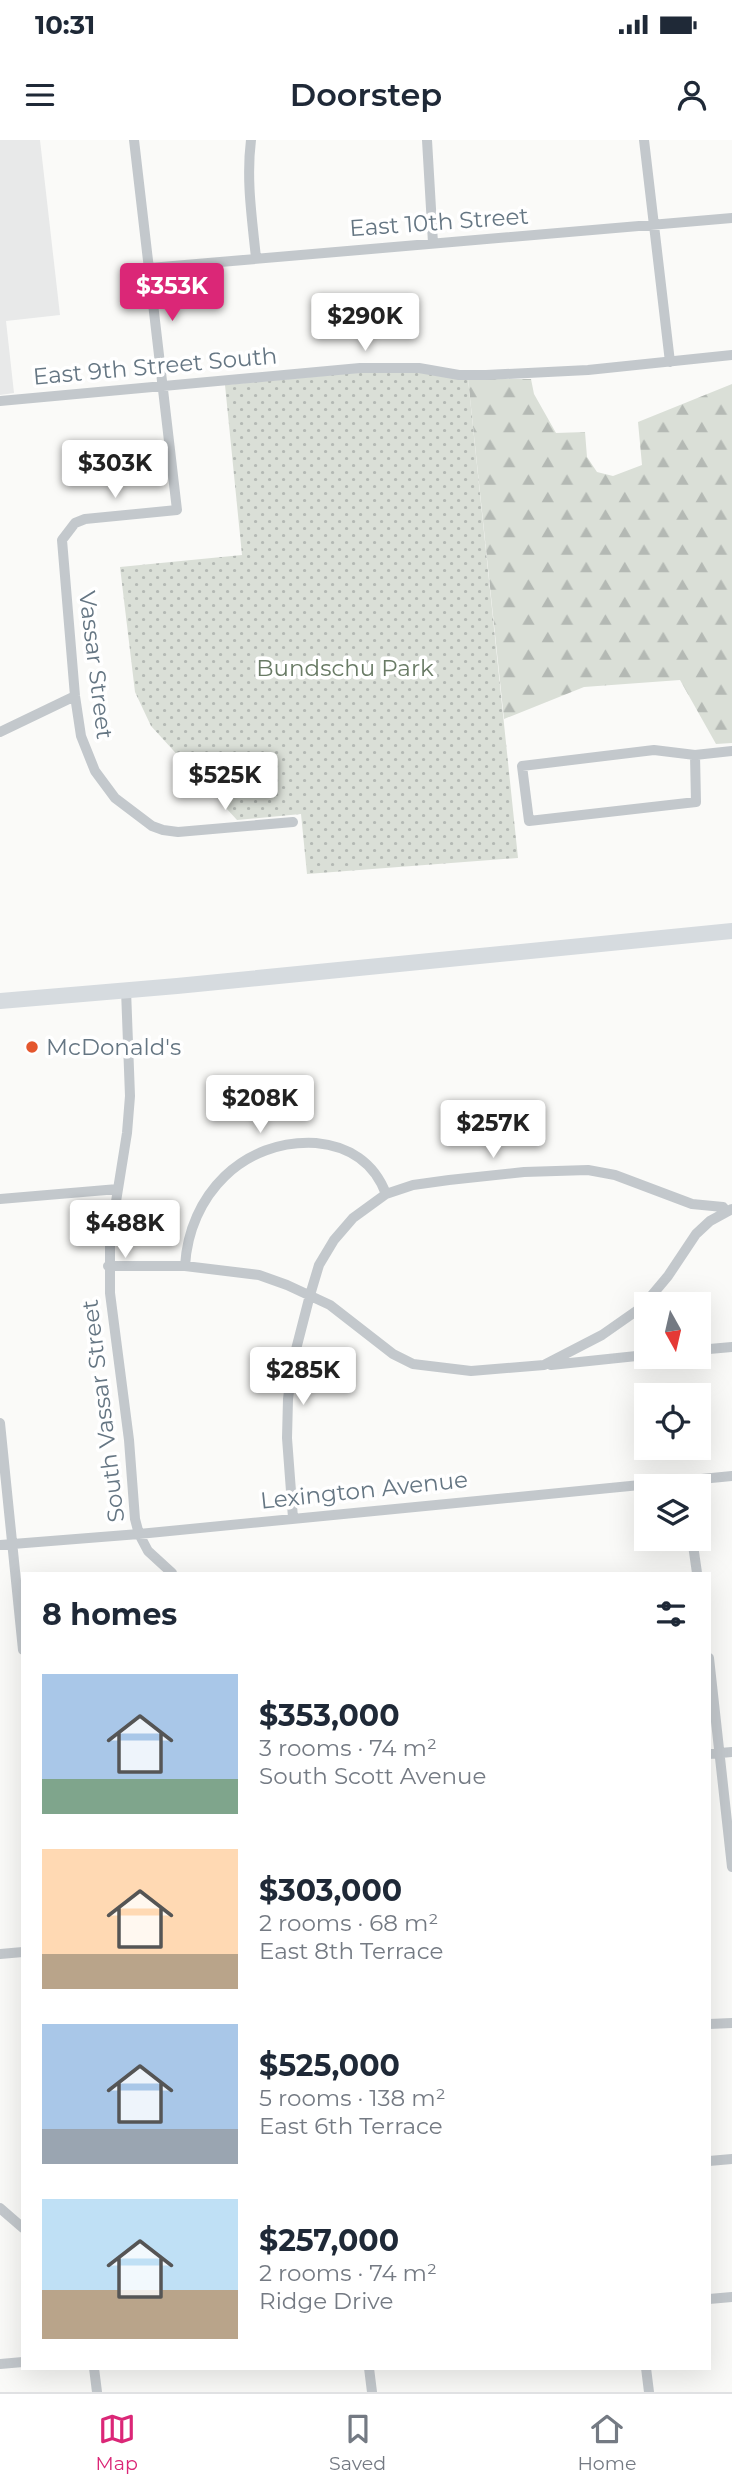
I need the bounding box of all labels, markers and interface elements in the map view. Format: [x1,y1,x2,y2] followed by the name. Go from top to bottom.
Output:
[35,9,95,41] text: 10:31
[290,75,442,114] text: Doorstep
[21,76,59,114] icon: menu
[673,76,711,114] icon: person
[348,202,530,242] street label: East 10th Street
[123,264,221,323] pin: $353K
[136,272,208,300] text: $353K
[316,294,414,353] pin: $290K
[327,302,403,330] text: $290K
[32,341,278,391] street label: East 9th Street South
[66,440,164,500] pin: $303K
[78,449,152,477] text: $303K
[73,589,119,741] street label: Vassar Street
[256,654,434,682] park label: Bundschu Park
[176,752,274,812] pin: $525K
[189,761,261,789] text: $525K
[46,1033,181,1061] place label: McDonald's
[24,1039,40,1055] marker: McDonald's
[211,1076,309,1135] pin: $208K
[222,1084,298,1112] text: $208K
[444,1100,542,1160] pin: $257K
[457,1109,529,1137] text: $257K
[76,1200,174,1260] pin: $488K
[86,1209,164,1237] text: $488K
[634,1292,710,1368] north arrow
[634,1292,711,1551] map controls
[75,1298,131,1524] street label: South Vassar Street
[254,1348,352,1407] pin: $285K
[266,1356,340,1384] text: $285K
[634,1383,711,1460] button: locate
[259,1465,469,1515] street label: Lexington Avenue
[634,1474,711,1551] button: layers
[652,1595,690,1633] icon: filters
[42,1596,177,1633] text: 8 homes
[259,1697,400,1734] text: $353,000
[98,1702,182,1786] icon: home
[259,1734,437,1762] text: 3 rooms · 74 m²
[259,1762,486,1790] text: South Scott Avenue
[259,1872,402,1909] text: $303,000
[98,1877,182,1961] icon: home
[259,1909,438,1937] text: 2 rooms · 68 m²
[259,1937,443,1965] text: East 8th Terrace
[259,2047,400,2084] text: $525,000
[98,2052,182,2136] icon: home
[259,2084,446,2112] text: 5 rooms · 138 m²
[259,2112,443,2140] text: East 6th Terrace
[259,2222,399,2259] text: $257,000
[98,2227,182,2311] icon: home
[259,2259,437,2287] text: 2 rooms · 74 m²
[259,2287,393,2315] text: Ridge Drive
[96,2410,138,2475] tab: Map
[329,2410,386,2475] tab: Saved
[577,2410,636,2475] tab: Home

